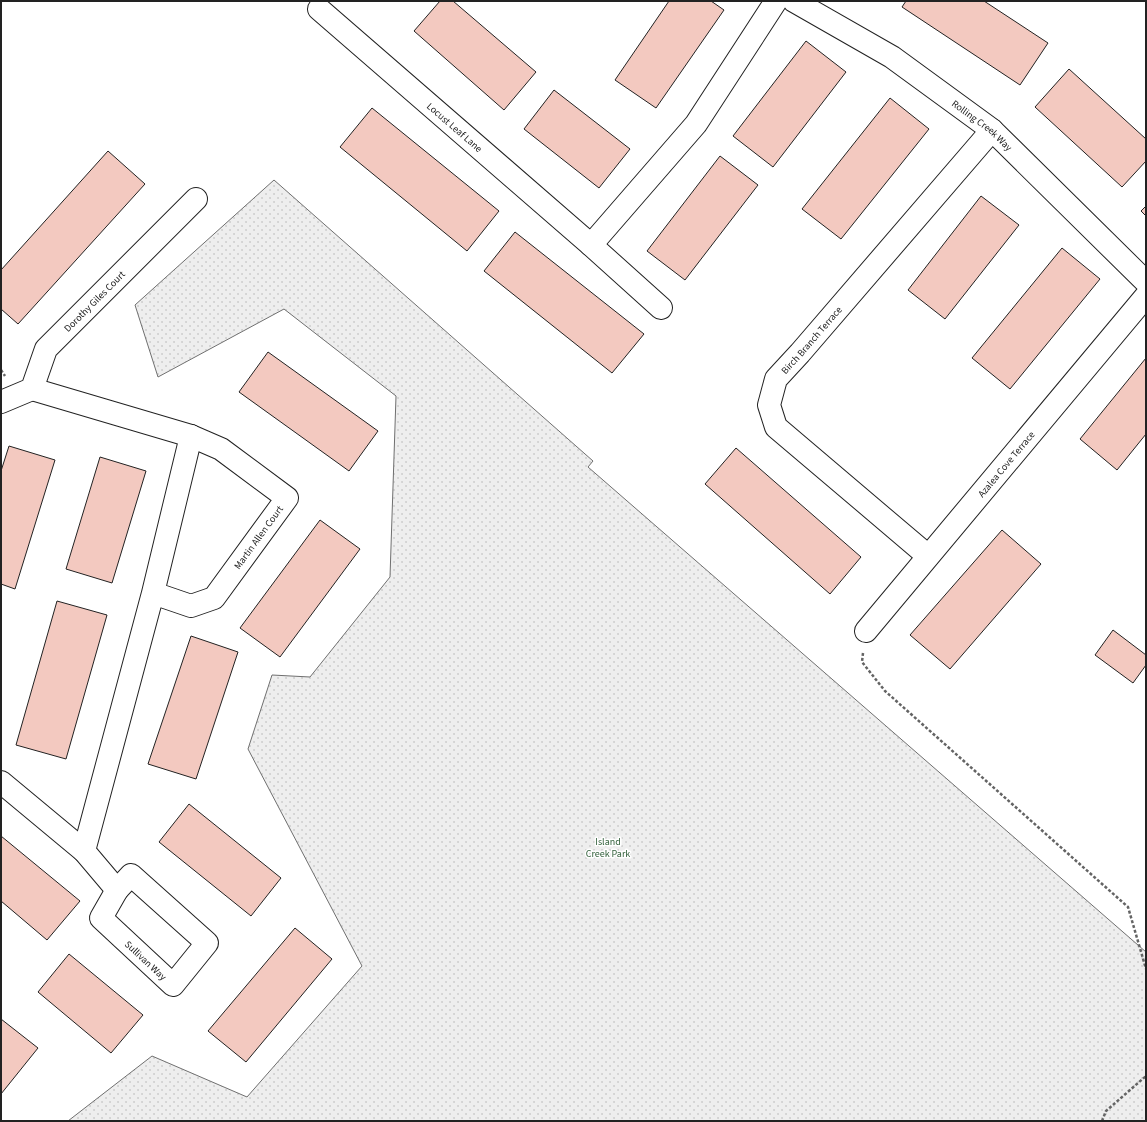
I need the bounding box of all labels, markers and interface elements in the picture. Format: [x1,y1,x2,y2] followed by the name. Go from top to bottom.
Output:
[949,97,1015,155] street label: Rolling Creek Way
[423,100,485,156] street label: Locust Leaf Lane
[61,267,129,335] street label: Dorothy Giles Court
[778,303,845,377] street label: Birch Branch Terrace
[975,428,1038,500] street label: Azalea Cove Terrace
[231,502,287,572] street label: Martin Allen Court
[586,835,630,861] park label: Island Creek Park
[121,938,170,984] street label: Sullivan Way

